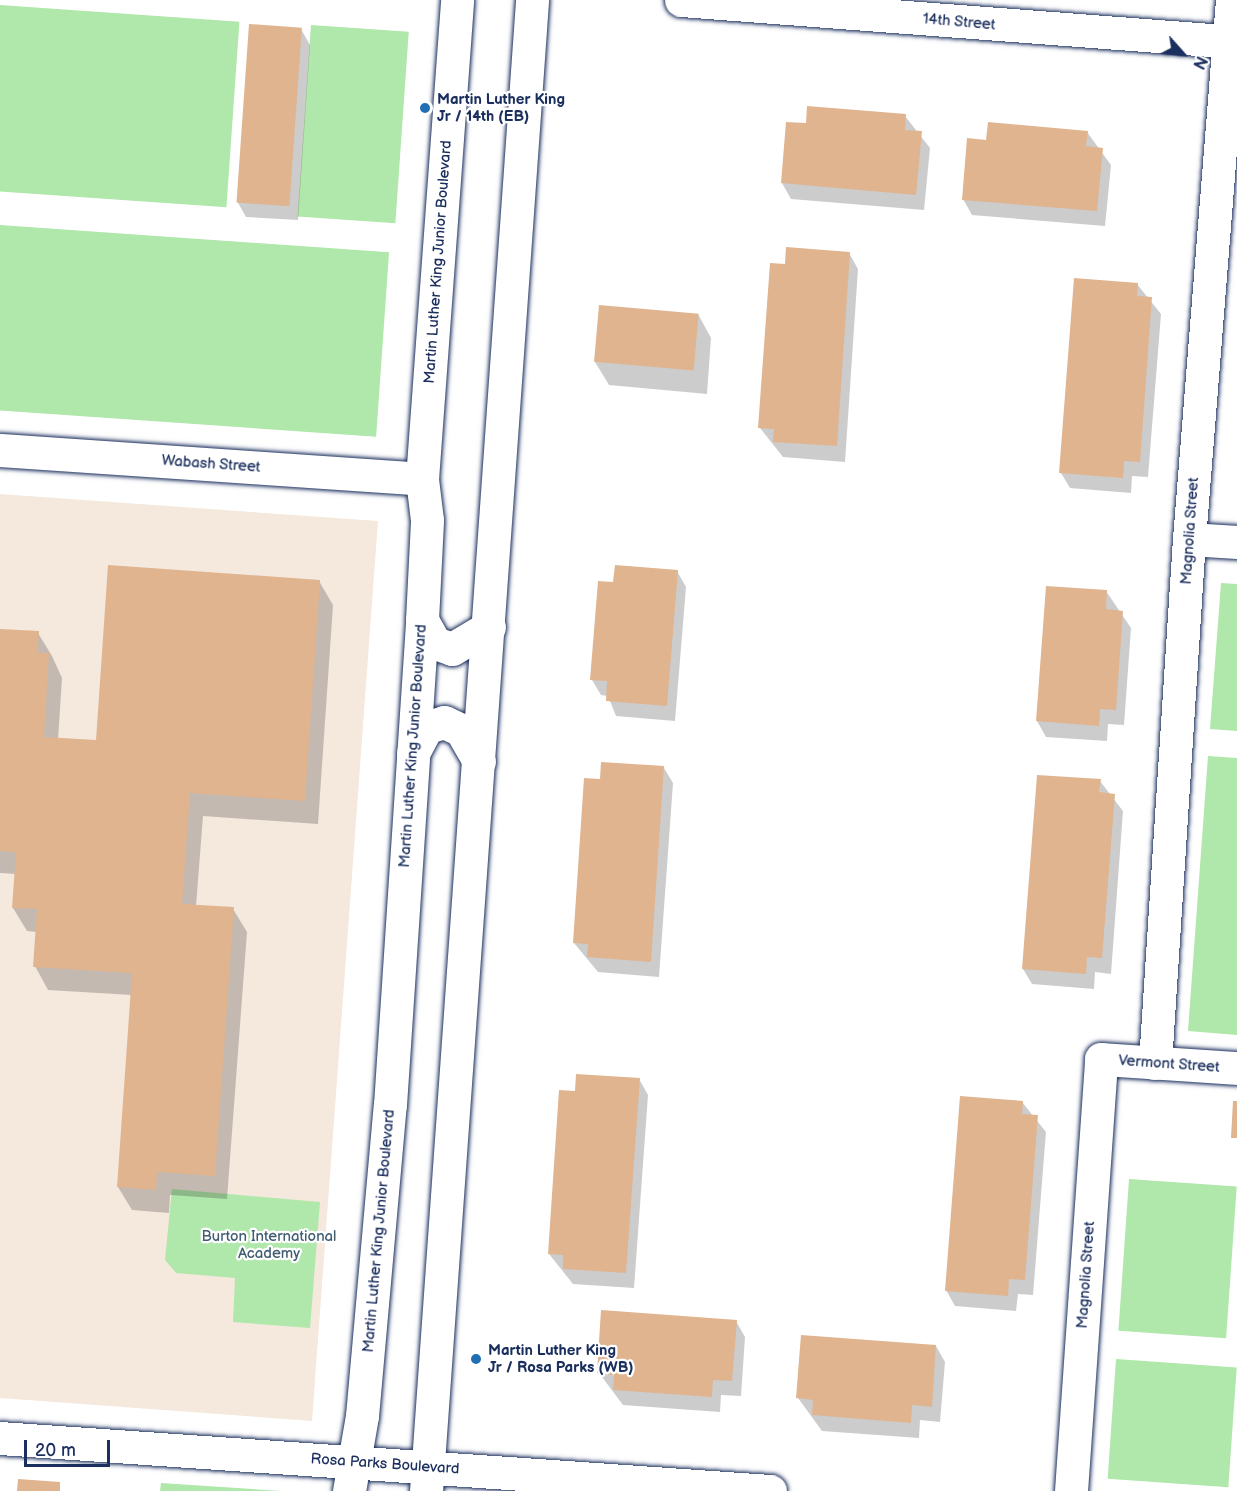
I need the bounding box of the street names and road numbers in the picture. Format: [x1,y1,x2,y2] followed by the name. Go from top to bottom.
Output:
[922,10,996,34] street label: 14th Street
[420,139,456,385] street label: Martin Luther King Junior Boulevard
[161,452,261,476] street label: Wabash Street
[1177,477,1203,585] street label: Magnolia Street
[395,623,431,869] street label: Martin Luther King Junior Boulevard
[1118,1051,1220,1077] street label: Vermont Street
[359,1108,399,1354] street label: Martin Luther King Junior Boulevard
[1073,1221,1099,1329] street label: Magnolia Street
[310,1450,460,1478] street label: Rosa Parks Boulevard

